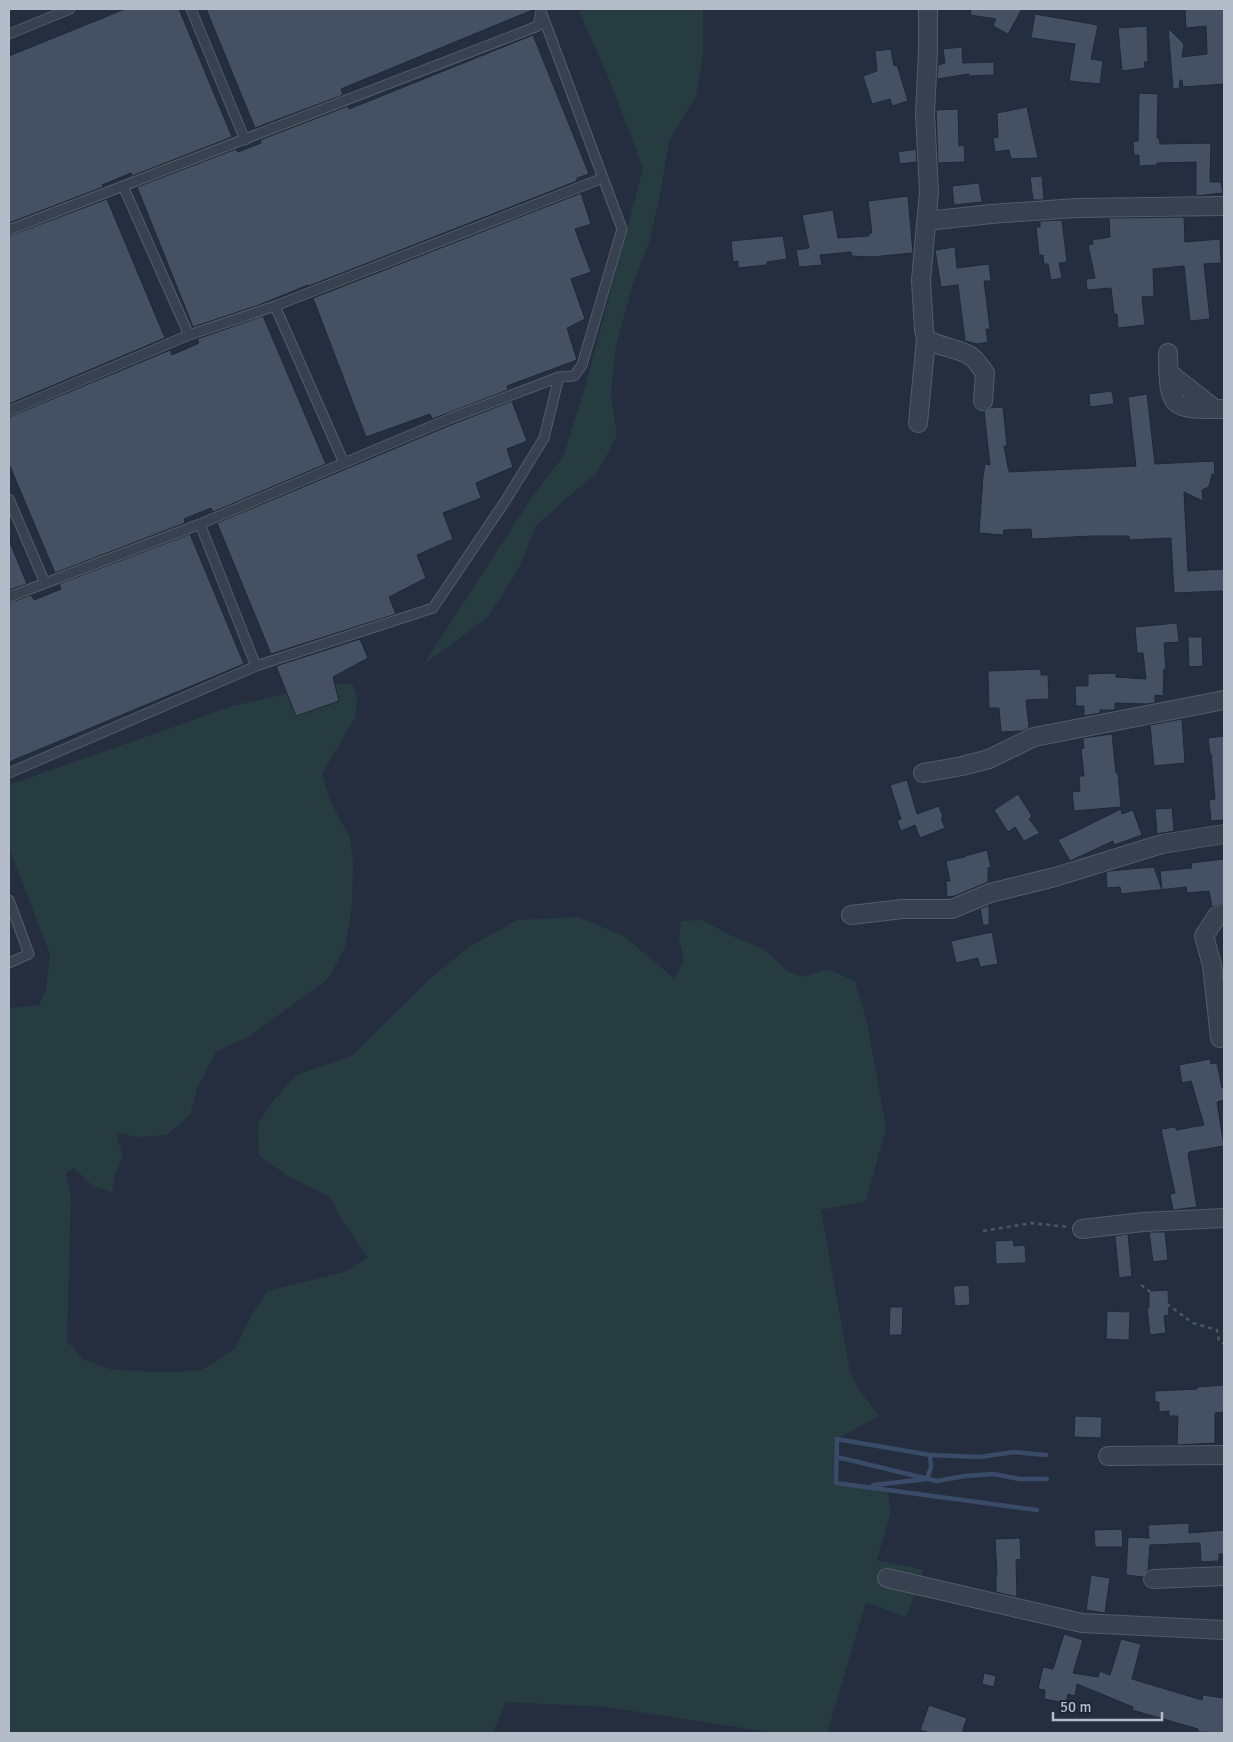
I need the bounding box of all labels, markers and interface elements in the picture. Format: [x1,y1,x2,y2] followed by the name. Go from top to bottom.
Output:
[1053,1690,1162,1722] scale bar
[1060,1698,1091,1716] text: 50 m

